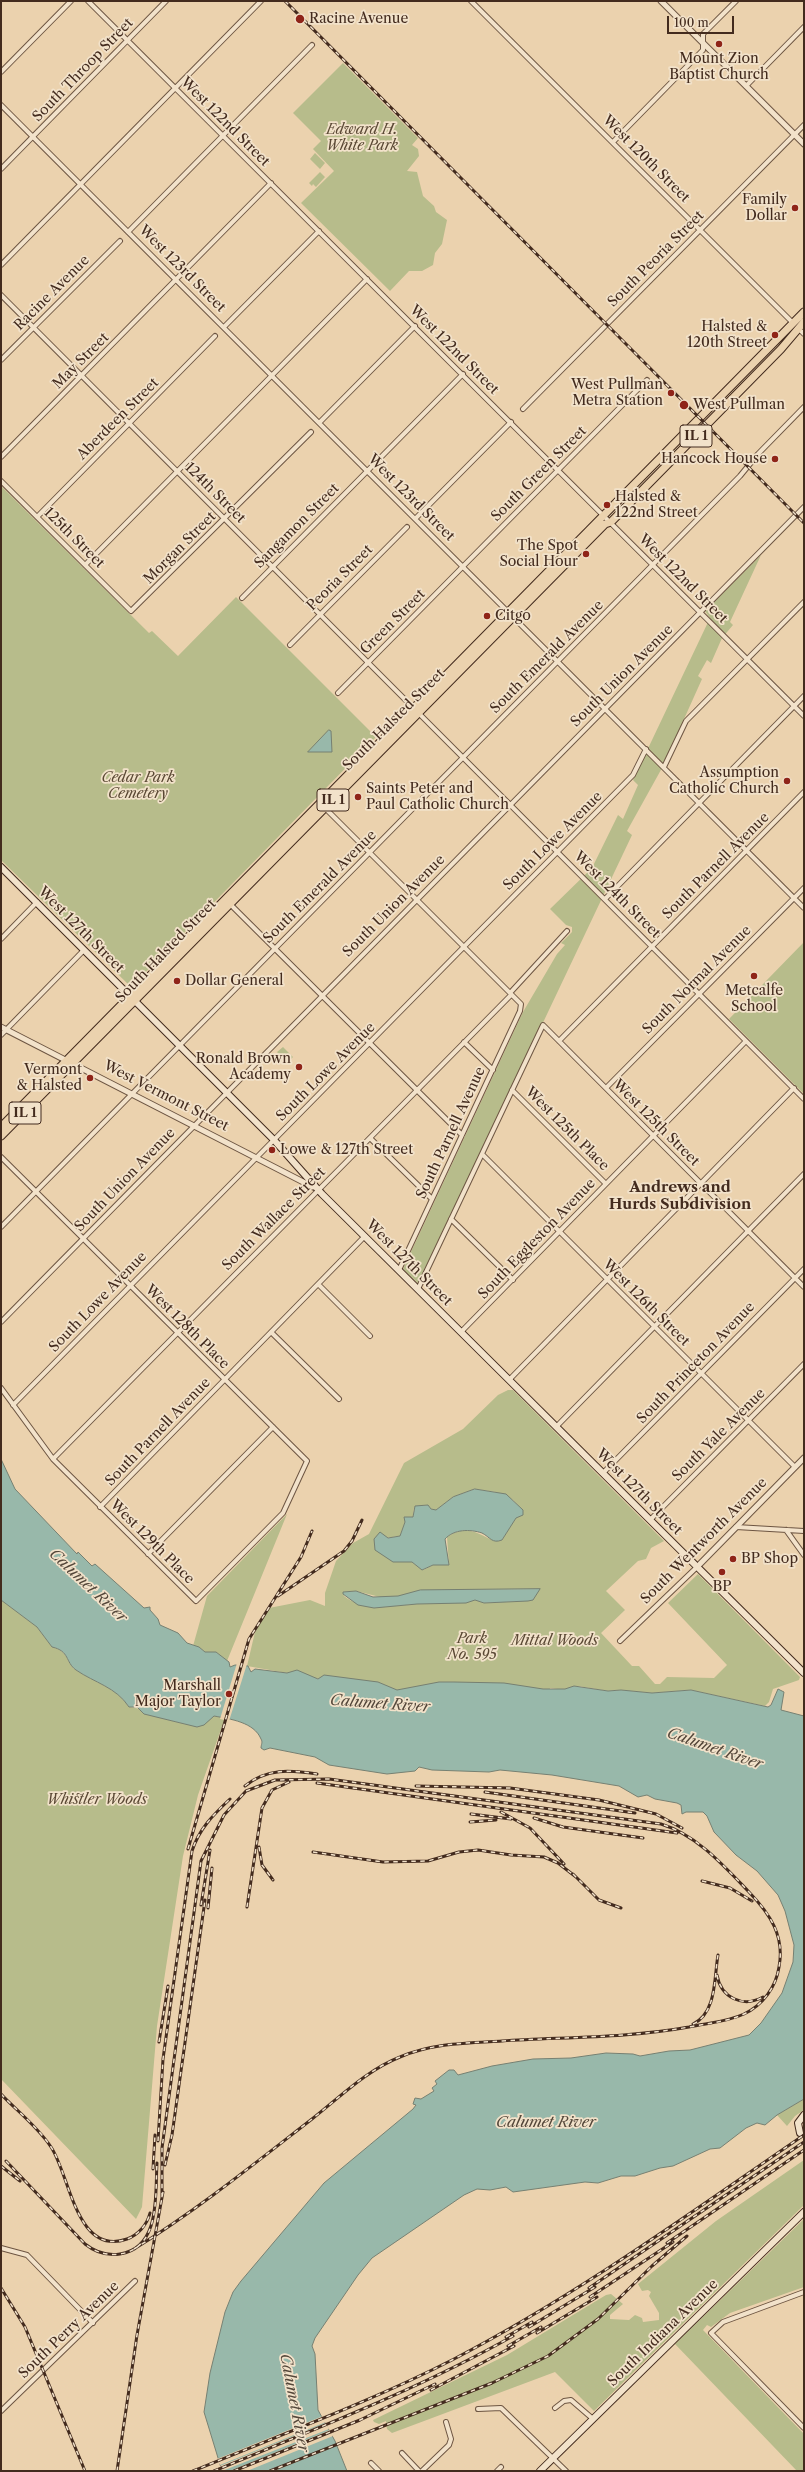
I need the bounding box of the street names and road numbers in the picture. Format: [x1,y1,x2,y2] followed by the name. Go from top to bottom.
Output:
[29,15,137,125] street label: South Throop Street
[177,74,273,170] street label: West 122nd Street
[599,112,693,206] street label: West 120th Street
[604,207,708,311] street label: South Peoria Street
[135,222,229,316] street label: West 123rd Street
[11,252,93,334] street label: Racine Avenue
[406,302,502,398] street label: West 122nd Street
[50,330,112,392] street label: May Street
[74,375,162,463] street label: Aberdeen Street
[488,423,590,525] street label: South Green Street
[680,425,712,447] road number: IL 1
[364,451,458,545] street label: West 123rd Street
[181,459,249,527] street label: 124th Street
[251,480,343,572] street label: Sangamon Street
[40,504,108,572] street label: 125th Street
[140,508,220,588] street label: Morgan Street
[635,531,731,627] street label: West 122nd Street
[304,542,376,614] street label: Peoria Street
[357,586,429,658] street label: Green Street
[487,597,607,717] street label: South Emerald Avenue
[568,622,676,730] street label: South Union Avenue
[340,666,448,774] street label: South Halsted Street
[500,788,606,894] street label: South Lowe Avenue
[317,789,349,811] road number: IL 1
[659,809,773,923] street label: South Parnell Avenue
[260,827,380,947] street label: South Emerald Avenue
[570,848,664,942] street label: West 124th Street
[340,852,448,960] street label: South Union Avenue
[35,884,127,976] street label: West 127th Street
[112,896,220,1006] street label: South Halsted Street
[639,922,755,1038] street label: South Normal Avenue
[273,1019,379,1125] street label: South Lowe Avenue
[101,1057,231,1135] street label: West Vermont Street
[413,1064,489,1202] street label: South Parnell Avenue
[609,1076,703,1170] street label: West 125th Street
[522,1084,612,1174] street label: West 125th Place
[9,1102,41,1124] road number: IL 1
[71,1125,179,1235] street label: South Union Avenue
[219,1164,329,1274] street label: South Wallace Street
[475,1175,599,1303] street label: South Eggleston Avenue
[363,1217,455,1309] street label: West 127th Street
[46,1248,150,1356] street label: South Lowe Avenue
[599,1256,693,1350] street label: West 126th Street
[141,1281,233,1373] street label: West 128th Place
[634,1299,758,1427] street label: South Princeton Avenue
[102,1374,214,1490] street label: South Parnell Avenue
[669,1385,769,1485] street label: South Yale Avenue
[593,1446,685,1538] street label: West 127th Street
[637,1474,771,1608] street label: South Wentworth Avenue
[106,1496,198,1588] street label: West 129th Place
[604,2276,722,2390] street label: South Indiana Avenue
[15,2278,123,2382] street label: South Perry Avenue

